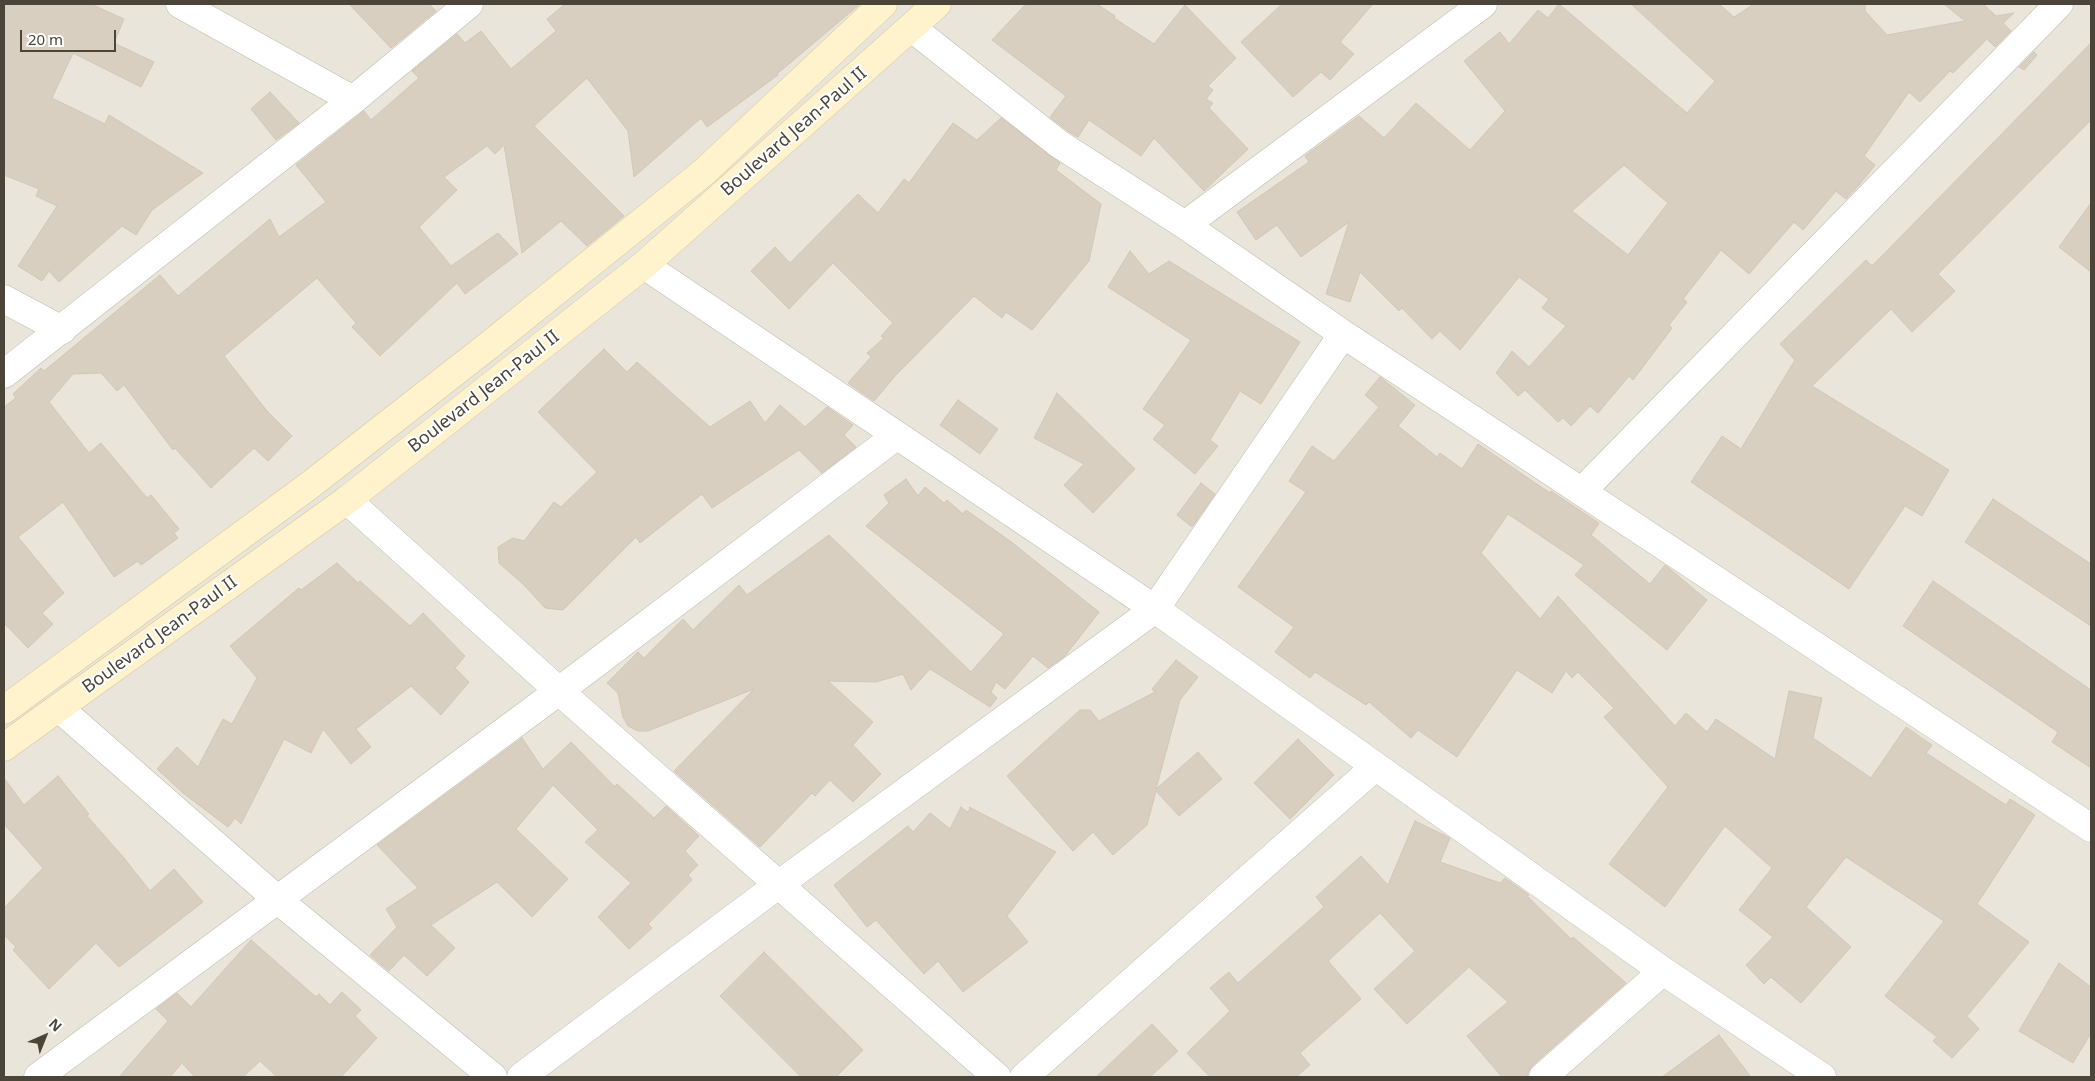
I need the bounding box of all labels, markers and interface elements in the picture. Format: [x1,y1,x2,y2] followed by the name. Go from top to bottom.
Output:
[22,20,119,52] scale bar
[28,29,63,49] text: 20 m
[717,63,871,201] street label: Boulevard Jean-Paul II
[404,326,564,458] street label: Boulevard Jean-Paul II
[78,572,242,698] street label: Boulevard Jean-Paul II
[20,1011,70,1061] north arrow
[45,1014,66,1036] text: N

